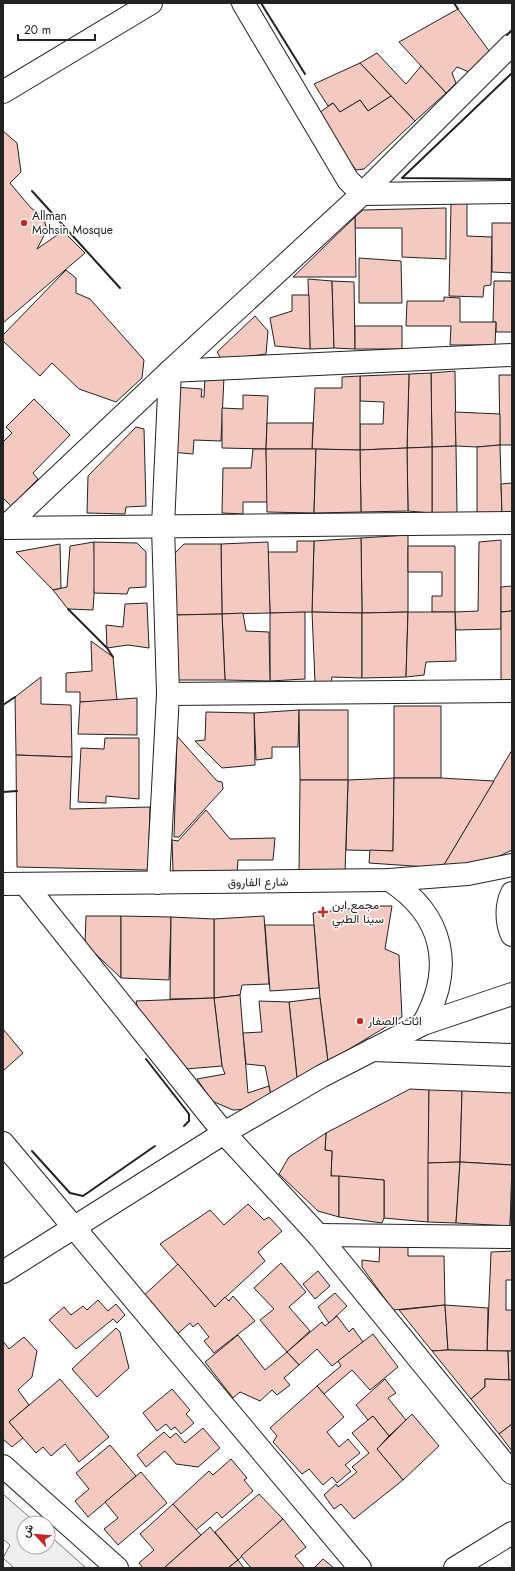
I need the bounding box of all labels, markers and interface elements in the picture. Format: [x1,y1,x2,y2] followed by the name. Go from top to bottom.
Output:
[18,16,95,42] scale bar
[24,21,51,39] text: 20 m
[32,207,113,239] place label: Allman Mohsin Mosque
[19,218,29,228] marker: Allman Mohsin Mosque
[228,872,288,892] street label: شارع الفاروق
[332,896,384,929] place label: مجمع ابن سينا الطبي
[317,906,329,918] marker: مجمع ابن سينا الطبي
[367,1012,422,1030] place label: اثاث الصفار
[355,1016,365,1026] marker: اثاث الصفار
[16,1515,56,1555] north arrow
[17,1521,37,1540] text: ش

